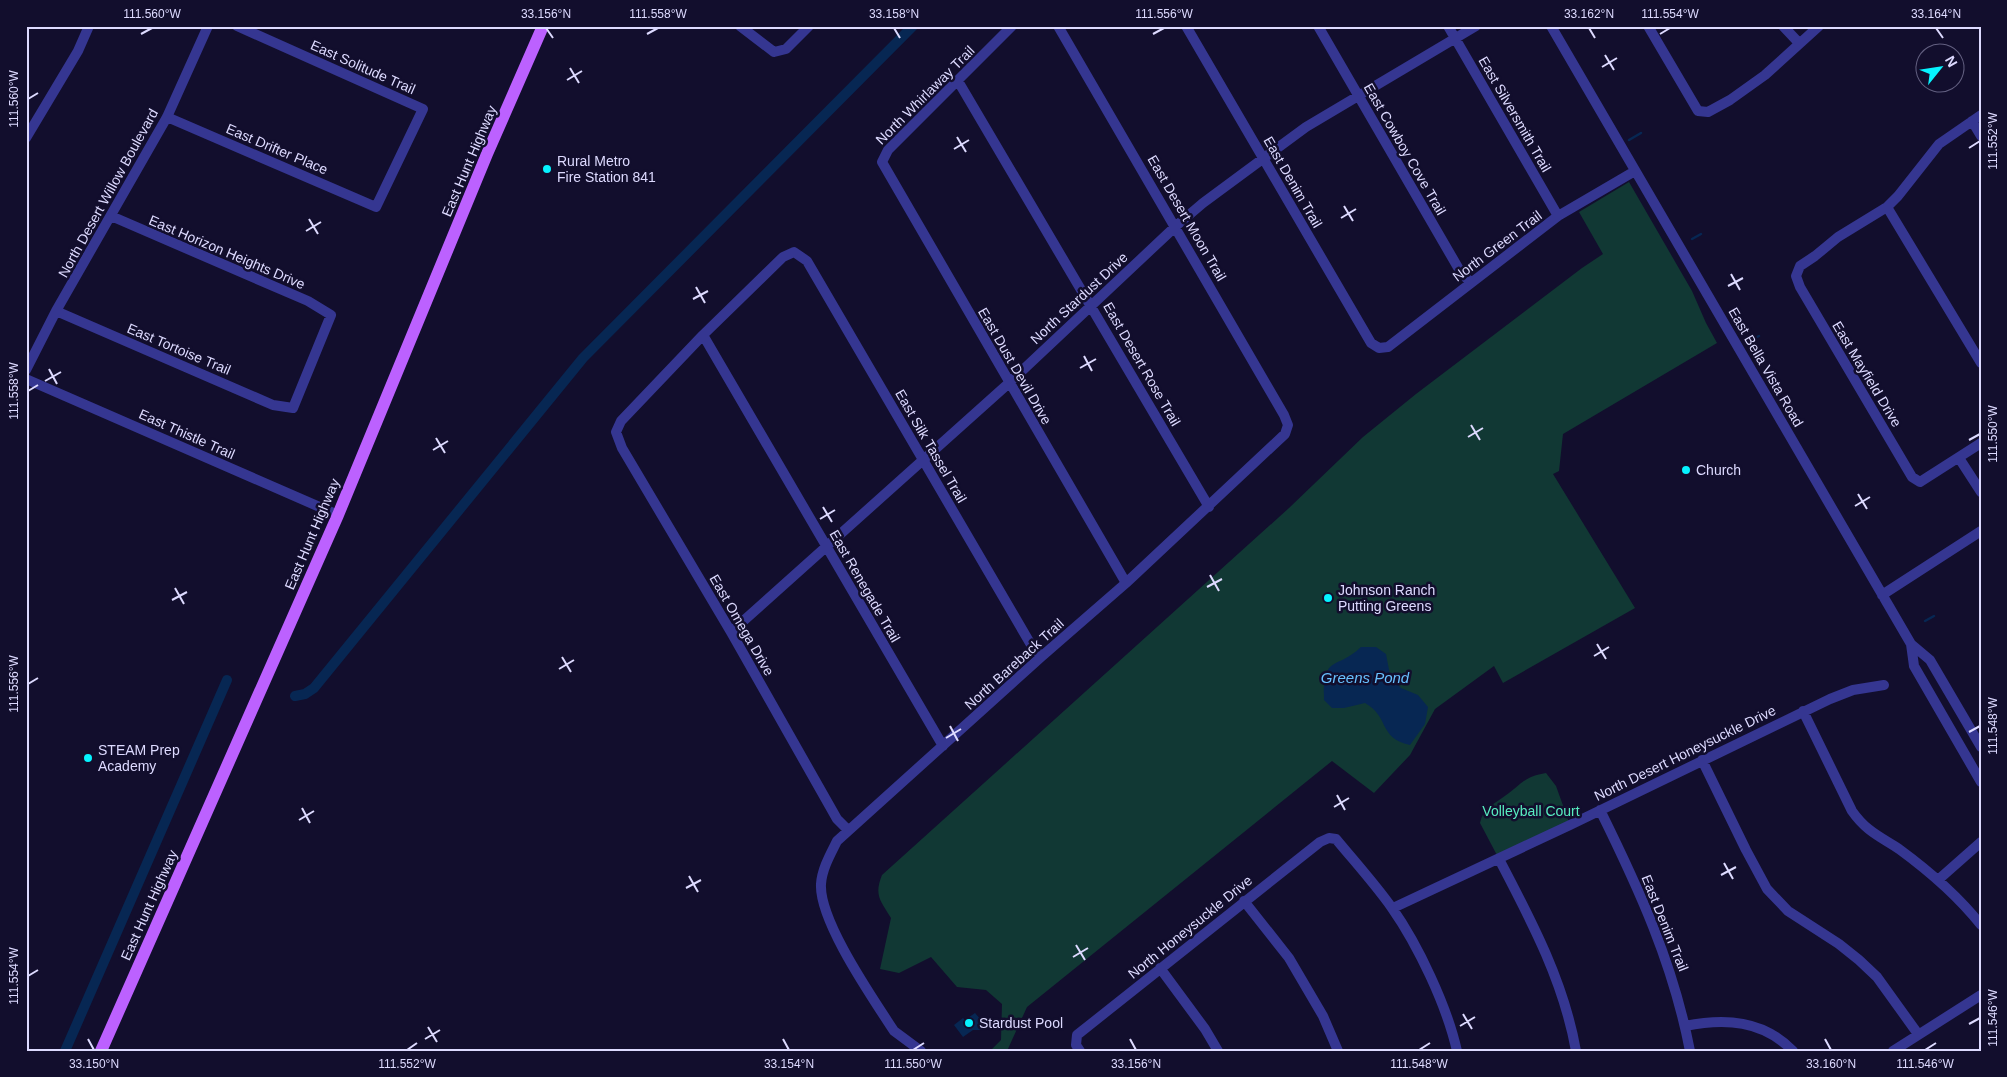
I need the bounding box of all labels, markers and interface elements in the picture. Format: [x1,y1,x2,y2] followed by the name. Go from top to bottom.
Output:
[123,7,182,21] text: 111.560°W
[521,7,571,21] text: 33.156°N
[629,7,688,21] text: 111.558°W
[869,7,919,21] text: 33.158°N
[1135,7,1194,21] text: 111.556°W
[1564,7,1614,21] text: 33.162°N
[1641,7,1700,21] text: 111.554°W
[1911,7,1961,21] text: 33.164°N
[308,37,418,97] street label: East Solitude Trail
[872,42,978,148] street label: North Whirlaway Trail
[1914,42,1964,92] north arrow
[1475,53,1555,175] street label: East Silversmith Trail
[1942,53,1961,70] text: N
[7,69,21,128] text: 111.560°W
[1361,80,1449,218] street label: East Cowboy Cove Trail
[438,103,500,219] street label: East Hunt Highway
[55,106,161,280] street label: North Desert Willow Boulevard
[1986,111,2000,170] text: 111.552°W
[224,120,330,178] street label: East Drifter Place
[1260,134,1326,230] street label: East Denim Trail
[1144,152,1230,284] street label: East Desert Moon Trail
[557,153,656,185] place label: Rural Metro Fire Station 841
[541,163,553,175] marker: Rural Metro Fire Station 841
[1449,207,1545,285] street label: North Green Trail
[147,212,308,292] street label: East Horizon Heights Drive
[1027,249,1131,347] street label: North Stardust Drive
[1100,299,1184,429] street label: East Desert Rose Trail
[1725,304,1807,430] street label: East Bella Vista Road
[975,305,1055,427] street label: East Dust Devil Drive
[1829,318,1905,430] street label: East Mayfield Drive
[125,320,233,378] street label: East Tortoise Trail
[7,361,21,420] text: 111.558°W
[892,387,970,505] street label: East Silk Tassel Trail
[1986,404,2000,463] text: 111.550°W
[137,406,237,462] street label: East Thistle Trail
[1696,462,1741,478] place label: Church
[1680,464,1692,476] marker: Church
[281,476,343,592] street label: East Hunt Highway
[826,527,904,645] street label: East Renegade Trail
[706,571,778,679] street label: East Omega Drive
[1338,582,1435,614] place label: Johnson Ranch Putting Greens
[1322,592,1334,604] marker: Johnson Ranch Putting Greens
[961,615,1067,713] street label: North Bareback Trail
[7,654,21,713] text: 111.556°W
[1321,669,1410,686] water label: Greens Pond
[1986,696,2000,755] text: 111.548°W
[1592,702,1779,804] street label: North Desert Honeysuckle Drive
[98,742,180,774] place label: STEAM Prep Academy
[82,752,94,764] marker: STEAM Prep Academy
[1482,803,1580,819] park label: Volleyball Court
[117,847,181,963] street label: East Hunt Highway
[1125,872,1255,982] street label: North Honeysuckle Drive
[1638,872,1692,974] street label: East Denim Trail
[7,946,21,1005] text: 111.554°W
[1986,988,2000,1047] text: 111.546°W
[979,1015,1063,1031] place label: Stardust Pool
[963,1017,975,1029] marker: Stardust Pool
[69,1057,119,1071] text: 33.150°N
[378,1057,437,1071] text: 111.552°W
[764,1057,814,1071] text: 33.154°N
[884,1057,943,1071] text: 111.550°W
[1111,1057,1161,1071] text: 33.156°N
[1390,1057,1449,1071] text: 111.548°W
[1806,1057,1856,1071] text: 33.160°N
[1896,1057,1955,1071] text: 111.546°W

